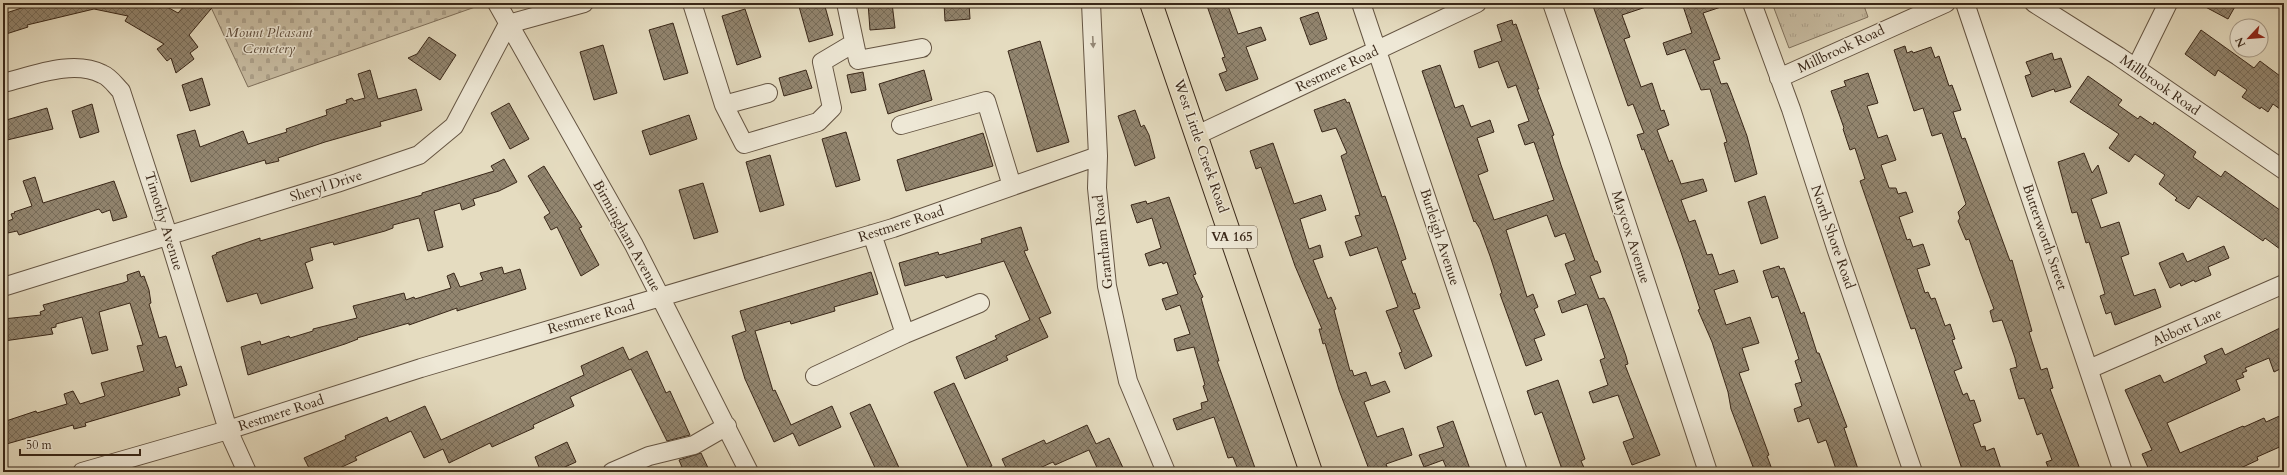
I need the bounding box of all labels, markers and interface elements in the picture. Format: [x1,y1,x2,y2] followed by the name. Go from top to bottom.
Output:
[2229,18,2269,58] north arrow
[1794,20,1888,77] street label: Millbrook Road
[226,23,313,58] park label: Mount Pleasant Cemetery
[2231,34,2249,50] text: N
[1089,36,1096,48] one-way arrow
[1292,41,1382,96] street label: Restmere Road
[2116,50,2204,120] street label: Millbrook Road
[1169,76,1233,216] street label: West Little Creek Road
[288,165,364,207] street label: Sheryl Drive
[140,169,188,273] street label: Timothy Avenue
[588,177,666,295] street label: Birmingham Avenue
[2018,181,2072,293] street label: Butterworth Street
[1806,182,1860,292] street label: North Shore Road
[1415,186,1465,288] street label: Burleigh Avenue
[1607,188,1655,286] street label: Maycox Avenue
[1089,193,1117,290] street label: Grantham Road
[856,201,947,247] street label: Restmere Road
[1207,226,1257,248] road number: VA 165
[545,295,637,338] street label: Restmere Road
[2149,303,2225,351] street label: Abbott Lane
[236,390,327,436] street label: Restmere Road
[20,431,140,457] scale bar
[26,437,53,453] text: 50 m

